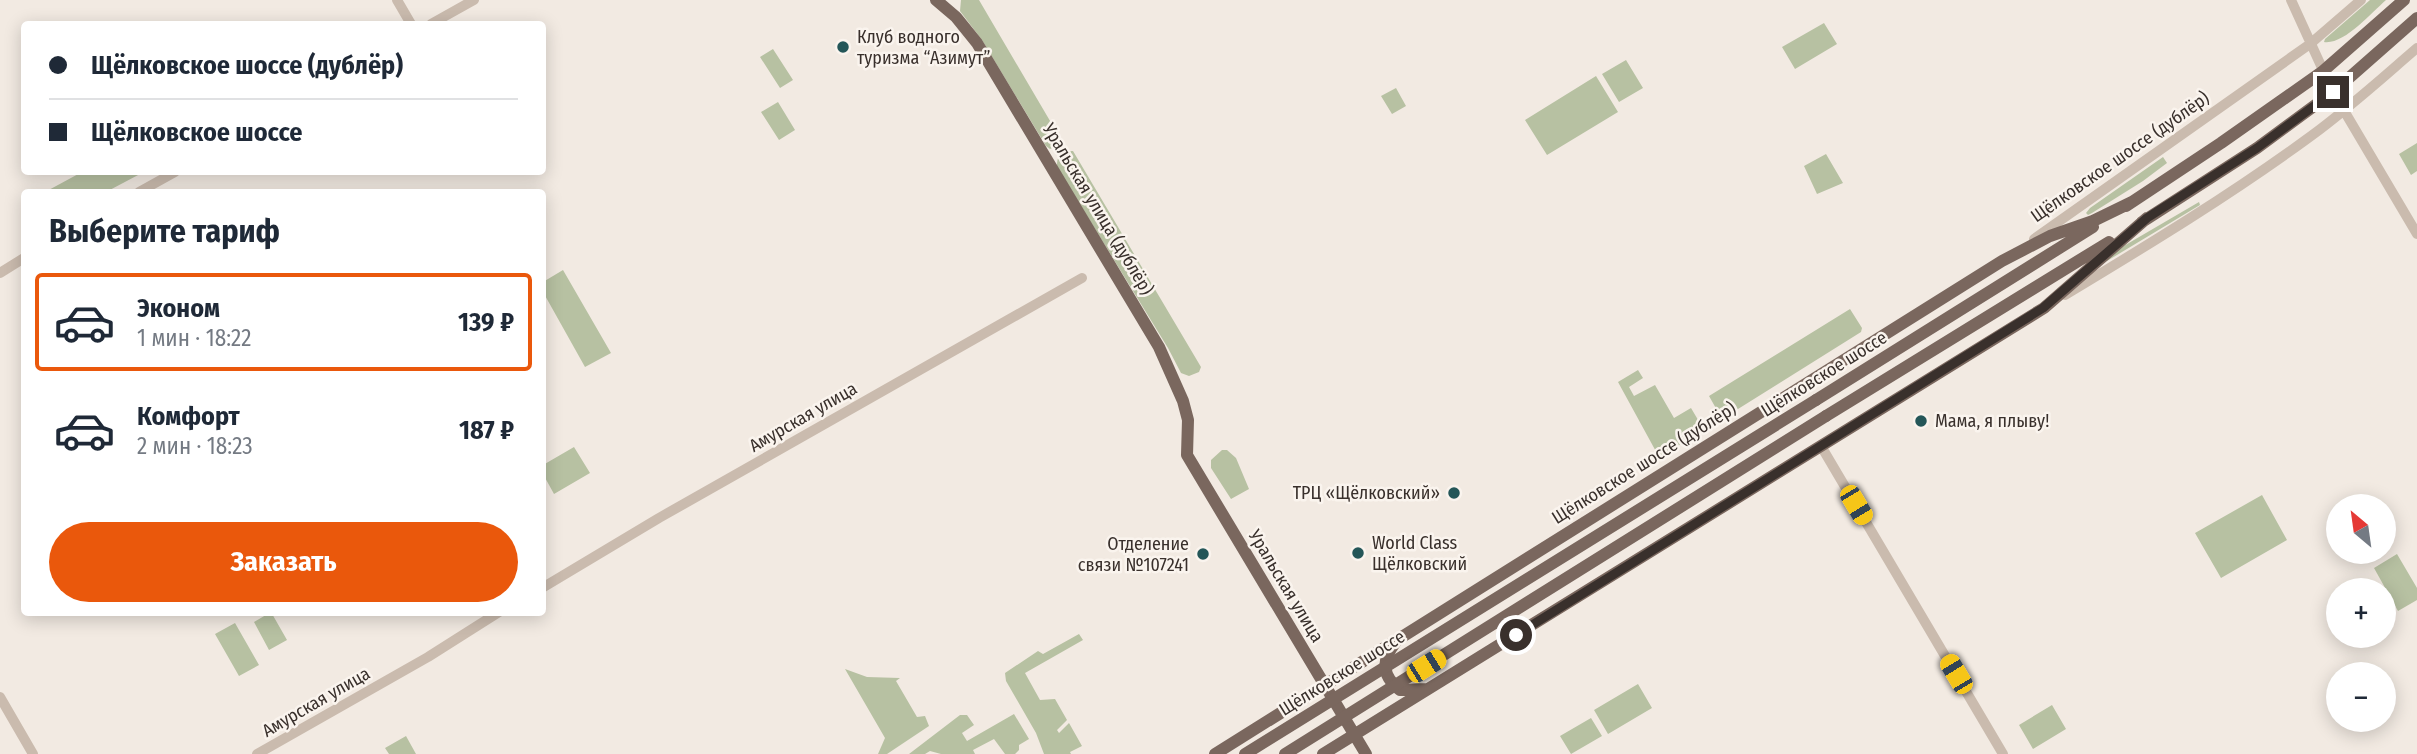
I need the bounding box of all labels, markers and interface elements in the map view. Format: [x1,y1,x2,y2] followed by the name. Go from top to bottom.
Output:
[857,26,990,69] place label: Клуб водного туризма “Азимут”
[835,39,851,55] marker: Клуб водного туризма “Азимут”
[91,50,403,81] text: Щёлковское шоссе (дублёр)
[2317,76,2349,108] route end
[2026,87,2214,227] street label: Щёлковское шоссе (дублёр)
[91,117,302,148] text: Щёлковское шоссе
[1037,118,1158,299] street label: Уральская улица (дублёр)
[49,212,280,250] text: Выберите тариф
[53,291,116,354] icon: car
[137,293,220,324] text: Эконом
[458,307,514,338] text: 139 ₽
[137,324,251,352] text: 1 мин · 18:22
[1757,326,1891,422] street label: Щёлковское шоссе
[745,377,861,457] street label: Амурская улица
[1548,397,1740,529] street label: Щёлковское шоссе (дублёр)
[53,399,116,462] icon: car
[137,401,240,432] text: Комфорт
[1935,410,2049,432] place label: Мама, я плыву!
[1913,413,1929,429] marker: Мама, я плыву!
[459,415,514,446] text: 187 ₽
[137,432,253,460] text: 2 мин · 18:23
[1293,482,1440,504] place label: ТРЦ «Щёлковский»
[1837,482,1876,528] car
[1446,485,1462,501] marker: ТРЦ «Щёлковский»
[2326,494,2396,564] north arrow
[2326,494,2396,732] map controls
[49,522,518,602] button: Заказать
[1243,525,1328,646] street label: Уральская улица
[1372,532,1467,575] place label: World Class Щёлковский
[1078,533,1189,576] place label: Отделение связи №107241
[1350,545,1366,561] marker: World Class Щёлковский
[1195,546,1211,562] marker: Отделение связи №107241
[2326,578,2396,648] button: +
[1500,619,1532,651] route start
[1275,625,1409,721] street label: Щёлковское шоссе
[1403,646,1450,686] car
[1937,651,1976,697] car
[258,662,374,742] street label: Амурская улица
[2326,662,2396,732] button: −

